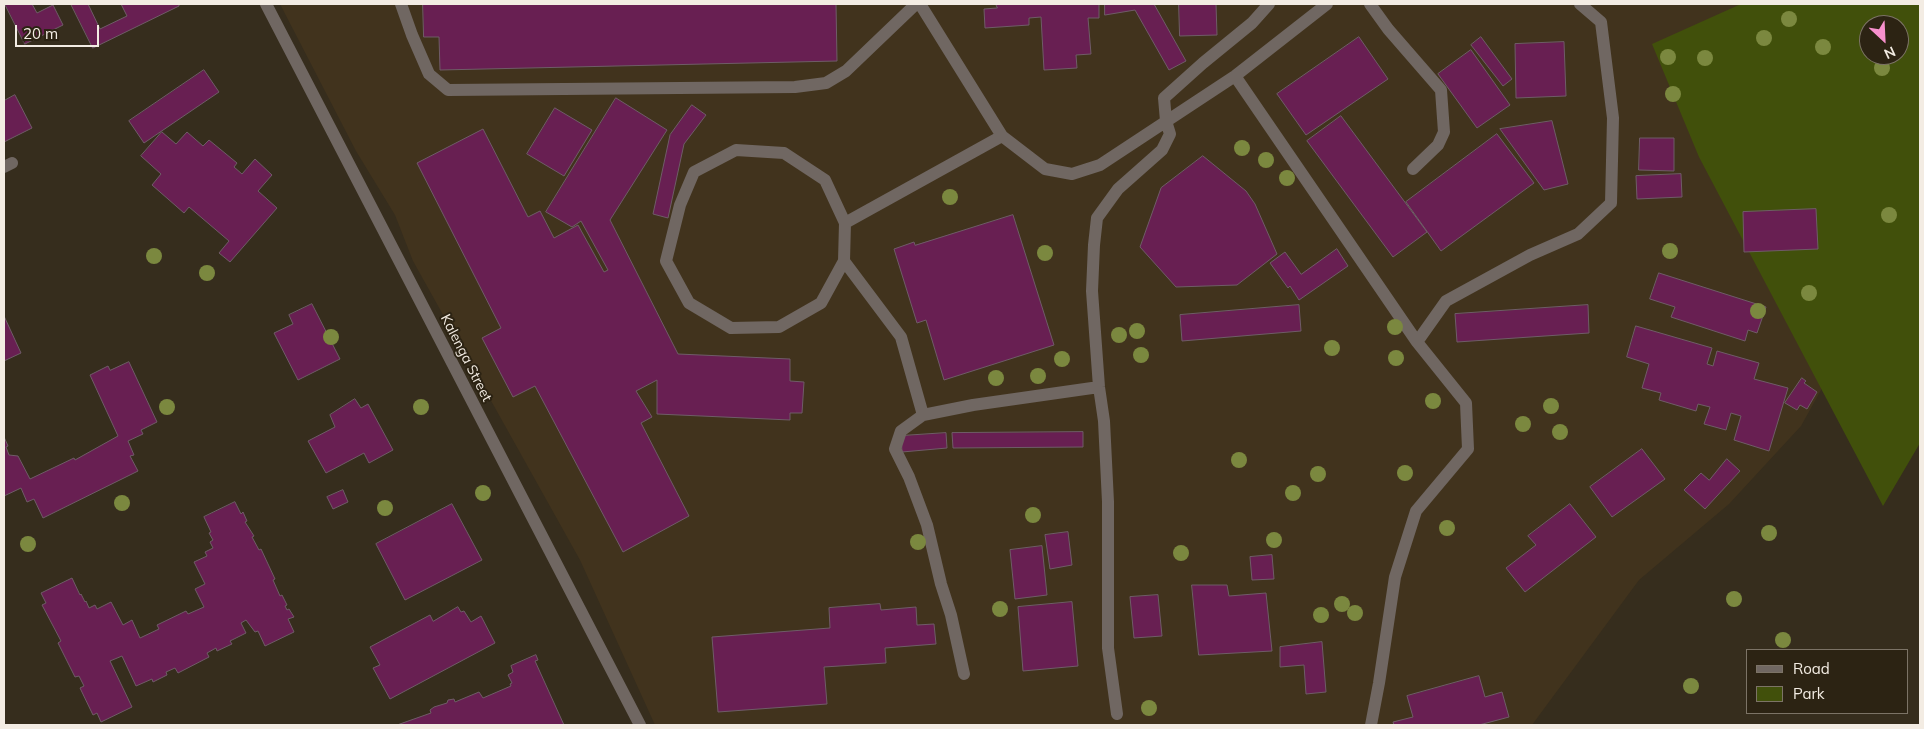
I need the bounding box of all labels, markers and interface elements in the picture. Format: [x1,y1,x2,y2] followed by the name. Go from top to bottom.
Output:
[18,15,101,47] scale bar
[1859,15,1909,65] north arrow
[23,24,58,43] text: 20 m
[1881,42,1899,63] text: N
[437,312,495,404] street label: Kalenga Street
[1746,649,1909,714] legend
[1793,659,1830,678] text: Road
[1793,684,1825,703] text: Park

